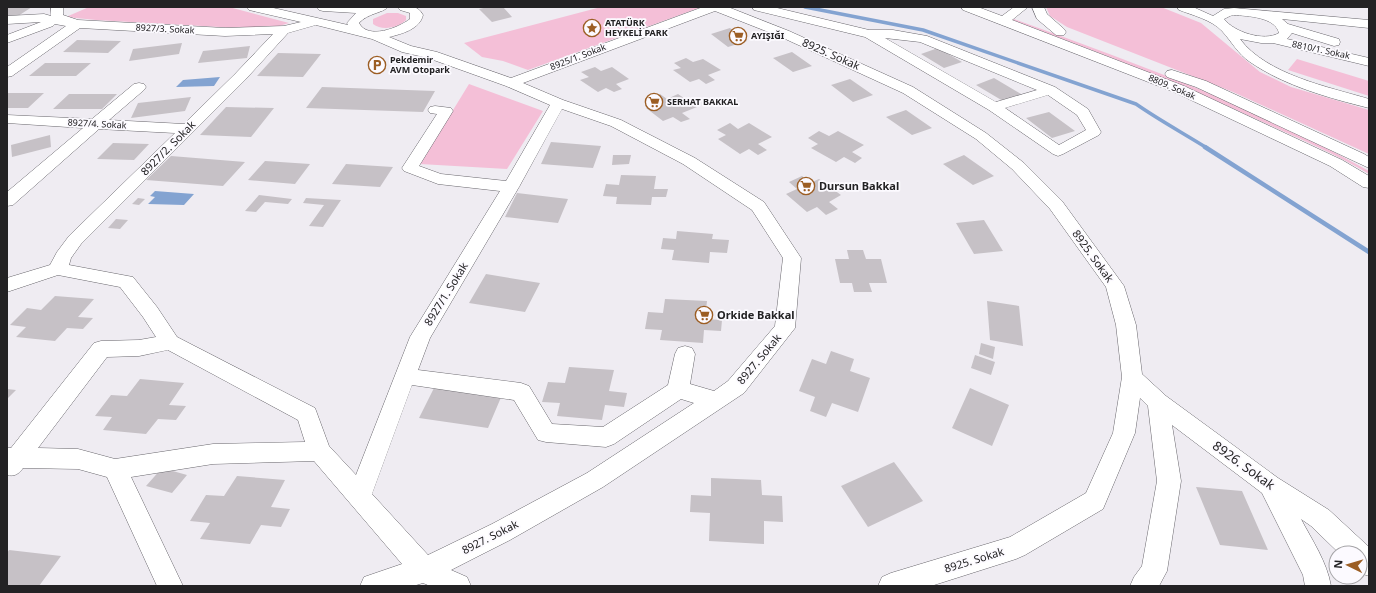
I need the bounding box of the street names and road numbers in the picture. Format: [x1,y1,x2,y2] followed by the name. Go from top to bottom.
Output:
[135,20,195,37] street label: 8927/3. Sokak
[800,34,862,73] street label: 8925. Sokak
[1291,37,1351,62] street label: 8810/1. Sokak
[548,40,608,73] street label: 8925/1. Sokak
[1146,71,1198,102] street label: 8809. Sokak
[67,115,127,132] street label: 8927/4. Sokak
[137,117,198,178] street label: 8927/2. Sokak
[1069,226,1118,285] street label: 8925. Sokak
[420,259,471,328] street label: 8927/1. Sokak
[733,330,784,387] street label: 8927. Sokak
[1209,436,1279,494] street label: 8926. Sokak
[459,516,521,557] street label: 8927. Sokak
[942,543,1006,576] street label: 8925. Sokak

